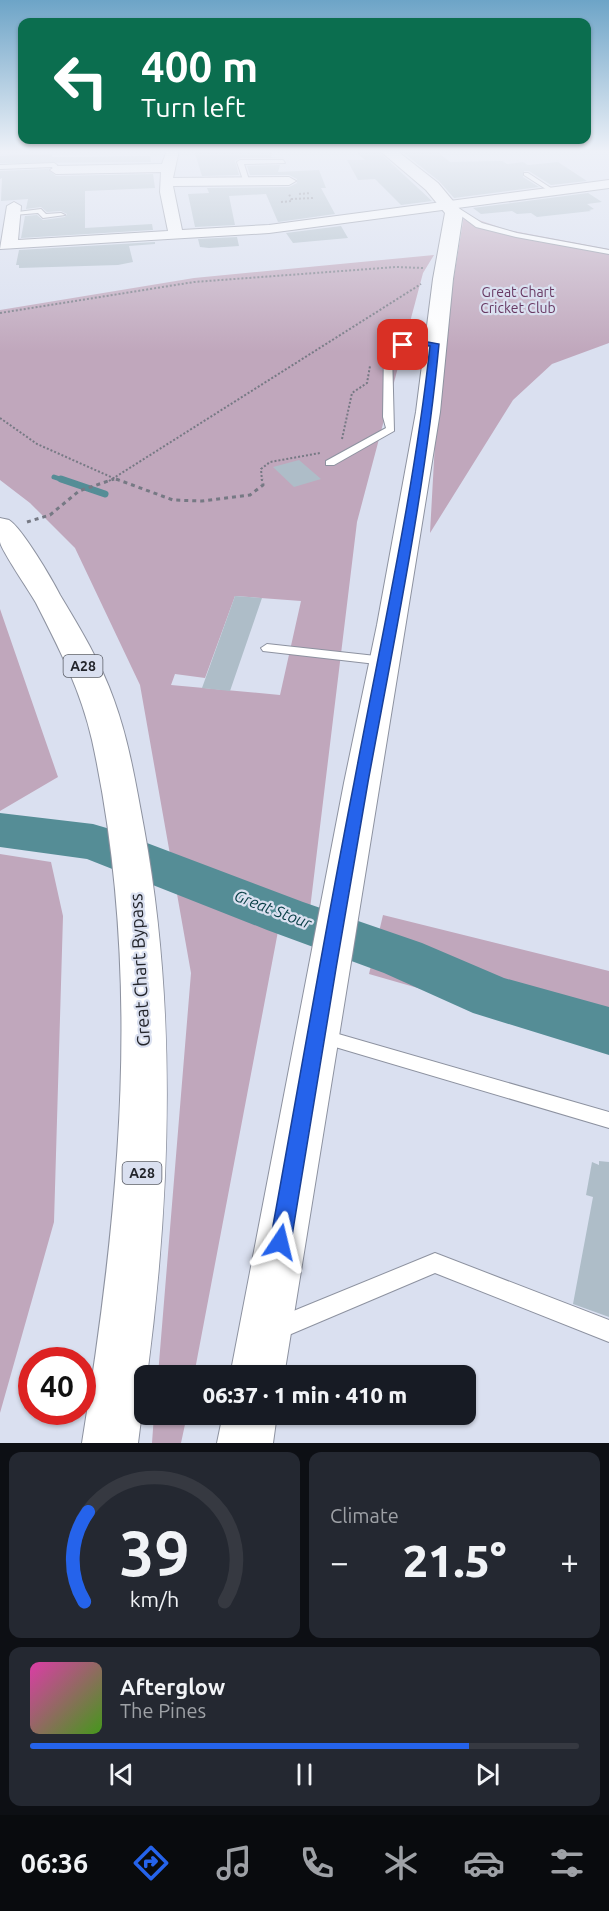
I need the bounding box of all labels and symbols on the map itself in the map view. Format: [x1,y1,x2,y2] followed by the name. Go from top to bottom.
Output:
[480,284,556,316] park label: Great Chart Cricket Club
[377,319,428,370] pin
[64,655,103,677] road number: A28
[232,886,315,932] water label: Great Stour
[125,893,153,1047] street label: Great Chart Bypass
[122,1162,162,1184] road number: A28
[248,1210,312,1274] position arrow
[18,1347,96,1425] speed limit sign: 40

